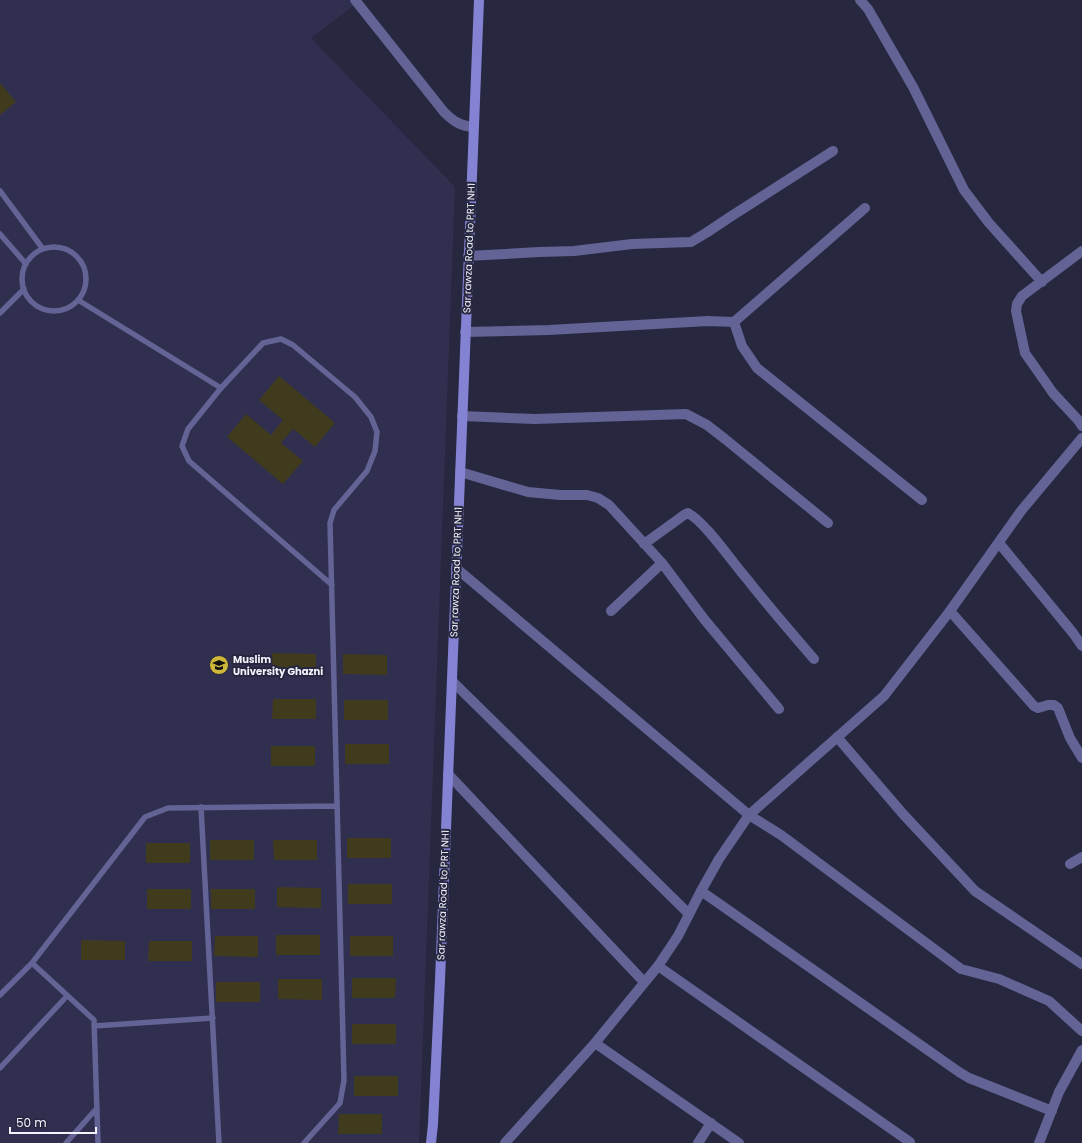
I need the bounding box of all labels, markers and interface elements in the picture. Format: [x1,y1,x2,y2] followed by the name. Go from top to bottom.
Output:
[459,183,479,313] street label: Sar rawza Road to PRT NH1
[446,507,466,637] street label: Sar rawza Road to PRT NH1
[233,652,323,679] place label: Muslim University Ghazni
[208,654,230,676] school or university icon: Muslim University Ghazni
[433,830,453,960] street label: Sar rawza Road to PRT NH1
[10,1109,96,1135] scale bar
[16,1114,47,1131] text: 50 m

